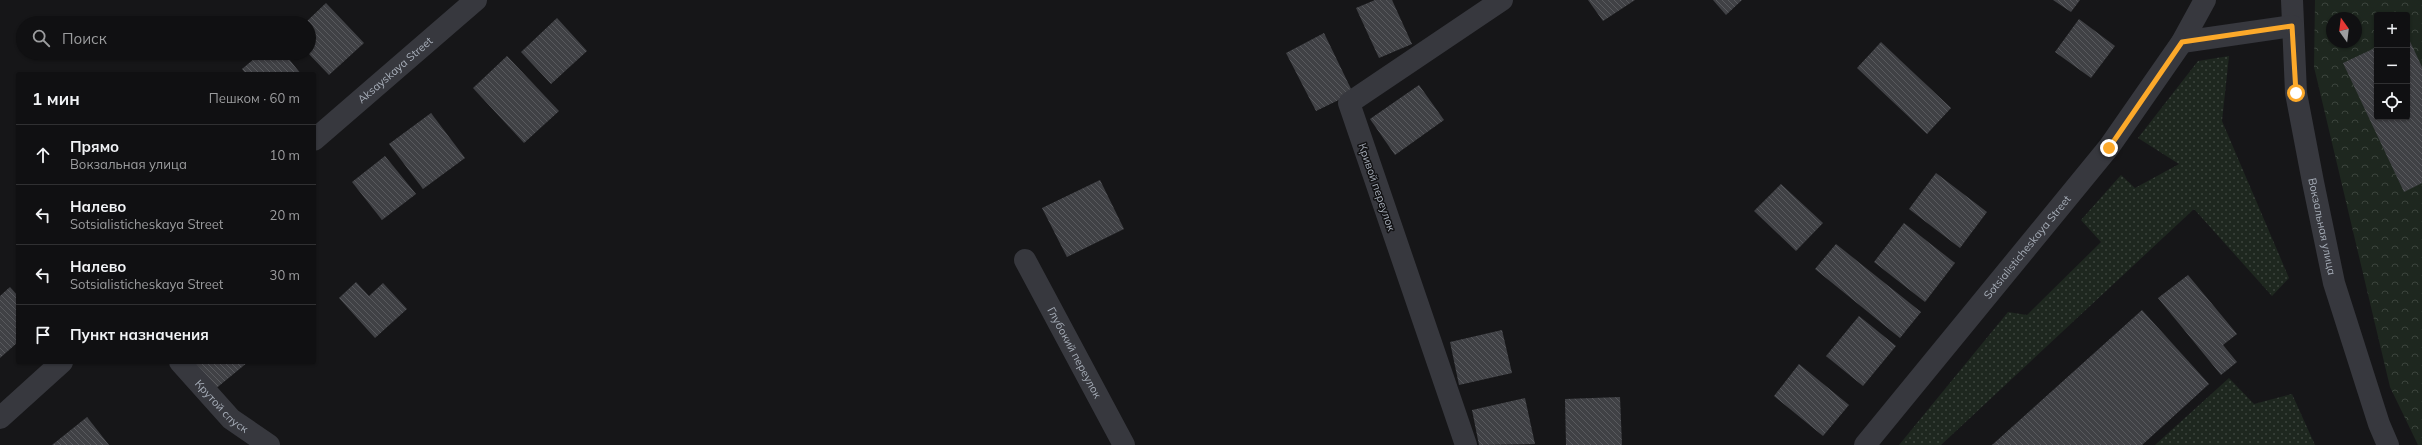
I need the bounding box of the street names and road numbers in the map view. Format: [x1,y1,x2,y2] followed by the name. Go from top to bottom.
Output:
[355,34,435,106] street label: Aksayskaya Street
[1355,141,1399,233] street label: Кривой переулок
[2305,177,2339,276] street label: Вокзальная улица
[1981,192,2074,302] street label: Sotsialisticheskaya Street
[1044,305,1105,401] street label: Глубокий переулок
[192,377,251,436] street label: Крутой спуск

